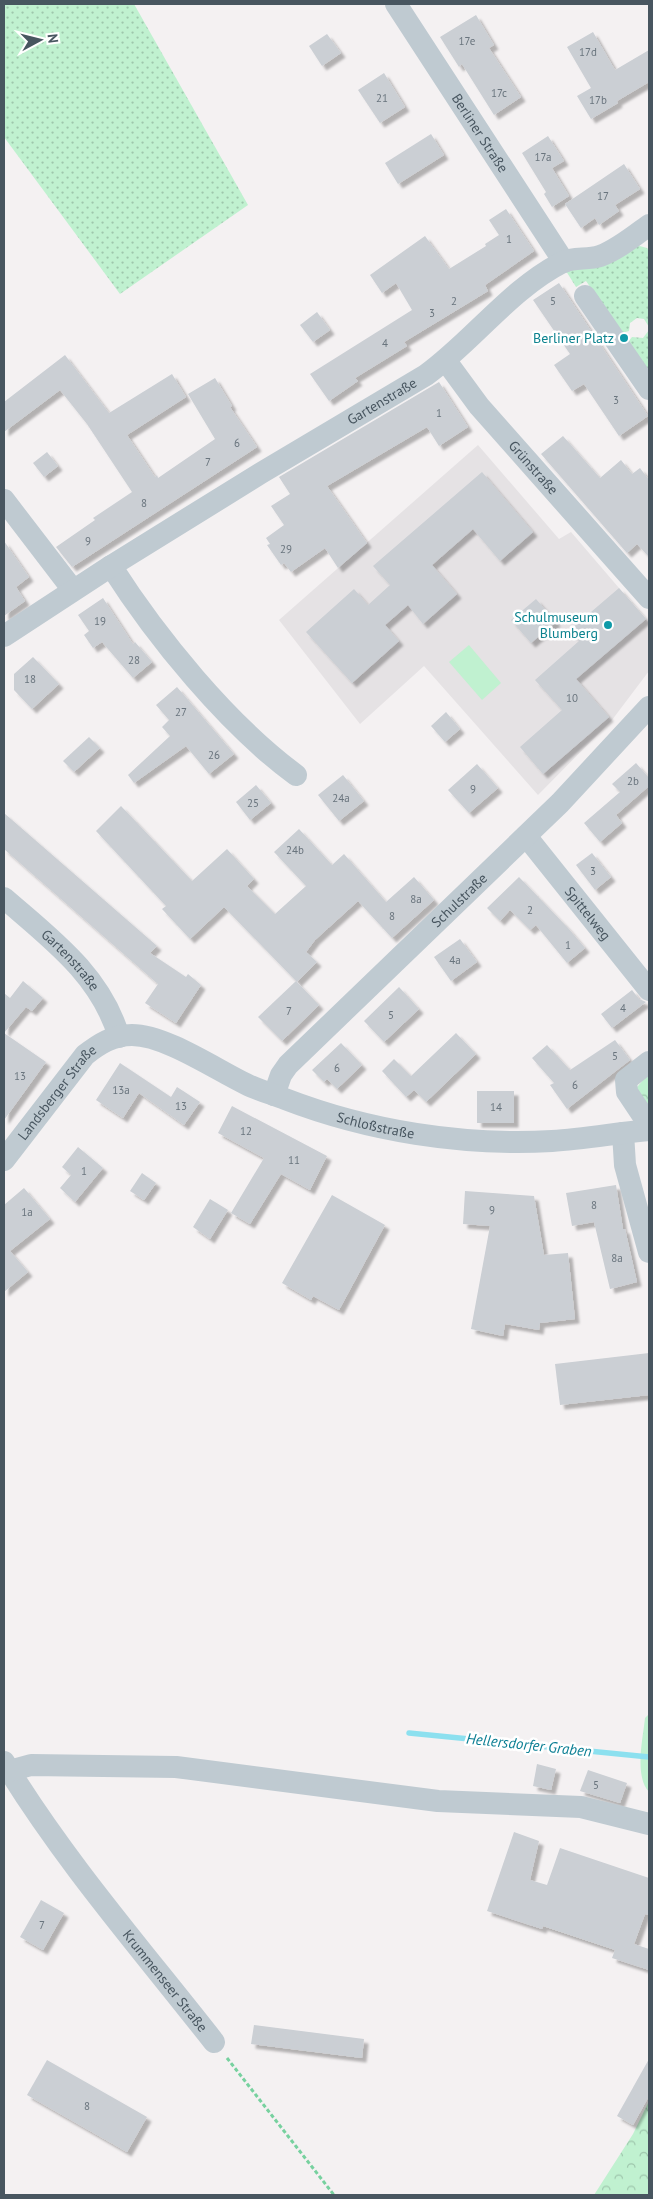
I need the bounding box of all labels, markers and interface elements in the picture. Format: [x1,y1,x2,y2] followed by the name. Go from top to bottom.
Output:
[15,15,65,65] north arrow
[43,33,62,44] text: N
[459,34,476,48] house number: 17e
[579,45,597,59] house number: 17d
[491,86,507,100] house number: 17c
[448,90,512,176] street label: Berliner Straße
[376,91,388,105] house number: 21
[589,93,607,107] house number: 17b
[535,150,551,164] house number: 17a
[597,189,609,203] house number: 17
[506,232,512,246] house number: 1
[451,294,457,308] house number: 2
[550,294,556,308] house number: 5
[429,306,435,320] house number: 3
[533,329,614,347] place label: Berliner Platz
[618,332,630,344] marker: Berliner Platz
[382,336,388,350] house number: 4
[344,374,420,429] street label: Gartenstraße
[613,393,619,407] house number: 3
[436,406,442,420] house number: 1
[234,436,240,450] house number: 6
[505,437,562,498] street label: Grünstraße
[205,455,211,469] house number: 7
[141,496,147,510] house number: 8
[85,534,91,548] house number: 9
[280,542,292,556] house number: 29
[514,608,598,642] place label: Schulmuseum Blumberg
[94,614,106,628] house number: 19
[602,619,614,631] marker: Schulmuseum Blumberg
[128,653,140,667] house number: 28
[24,672,36,686] house number: 18
[566,691,578,705] house number: 10
[175,705,187,719] house number: 27
[208,748,220,762] house number: 26
[627,774,639,788] house number: 2b
[470,782,476,796] house number: 9
[332,791,350,805] house number: 24a
[247,796,259,810] house number: 25
[286,843,304,857] house number: 24b
[590,864,596,878] house number: 3
[427,869,491,931] street label: Schulstraße
[561,883,615,944] street label: Spittelweg
[410,892,422,906] house number: 8a
[527,903,533,917] house number: 2
[389,909,395,923] house number: 8
[37,925,104,994] street label: Gartenstraße
[565,938,571,952] house number: 1
[449,953,461,967] house number: 4a
[620,1001,626,1015] house number: 4
[286,1004,292,1018] house number: 7
[388,1008,394,1022] house number: 5
[14,1041,100,1144] street label: Landsberger Straße
[612,1049,618,1063] house number: 5
[334,1061,340,1075] house number: 6
[14,1069,26,1083] house number: 13
[572,1078,578,1092] house number: 6
[112,1083,130,1097] house number: 13a
[175,1099,187,1113] house number: 13
[490,1100,502,1114] house number: 14
[335,1108,416,1143] street label: Schloßstraße
[240,1124,252,1138] house number: 12
[288,1153,300,1167] house number: 11
[81,1164,87,1178] house number: 1
[591,1198,597,1212] house number: 8
[489,1203,495,1217] house number: 9
[21,1205,33,1219] house number: 1a
[611,1251,623,1265] house number: 8a
[465,1728,593,1761] water label: Hellersdorfer Graben
[593,1778,599,1792] house number: 5
[39,1918,45,1932] house number: 7
[119,1926,212,2036] street label: Krummenseer Straße
[84,2099,90,2113] house number: 8

